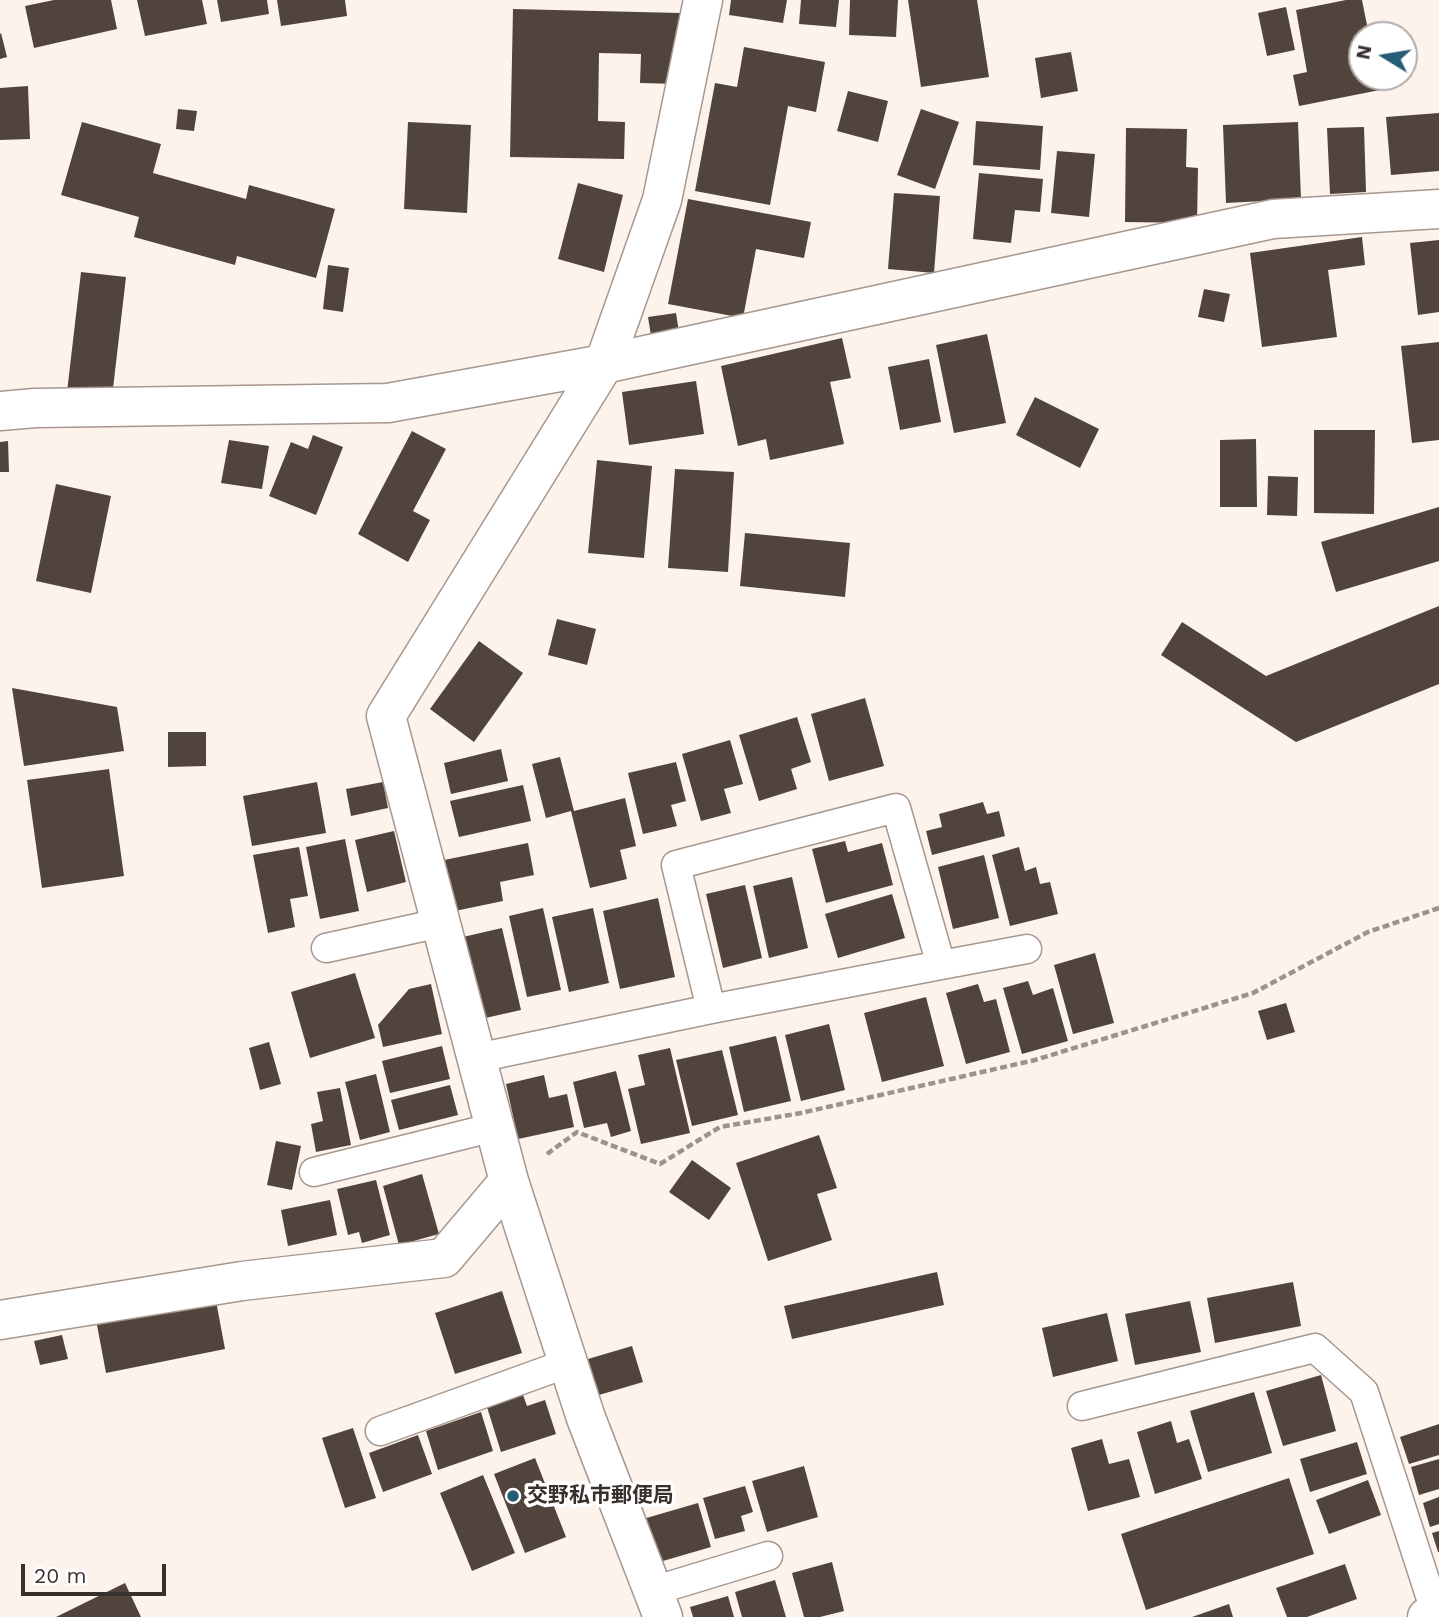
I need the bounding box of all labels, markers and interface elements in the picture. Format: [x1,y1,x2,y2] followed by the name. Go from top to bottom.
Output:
[1348,21,1418,91] north arrow
[1351,43,1376,61] text: N
[527,1483,674,1509] place label: 交野私市郵便局
[505,1488,521,1504] marker: 交野私市郵便局
[24,1550,170,1594] scale bar
[34,1563,86,1588] text: 20 m

